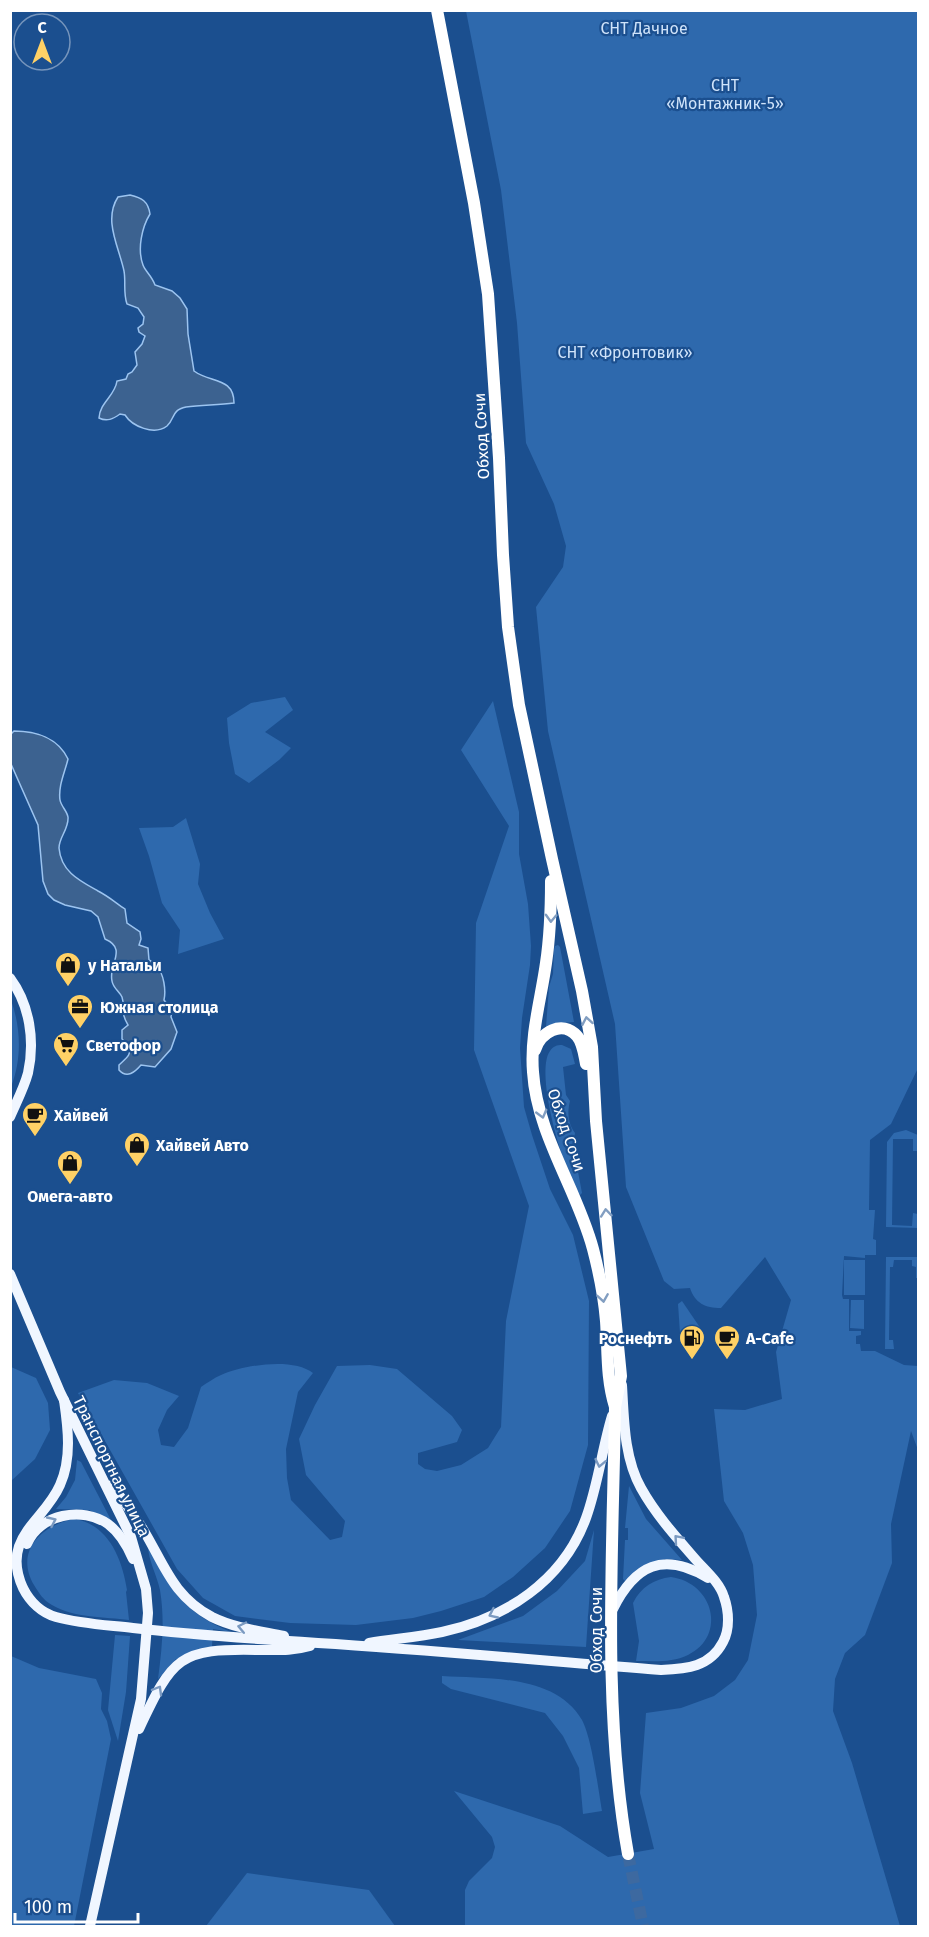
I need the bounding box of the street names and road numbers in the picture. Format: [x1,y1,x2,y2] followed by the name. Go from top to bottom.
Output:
[470,392,493,480] street label: Обход Сочи
[543,1086,590,1174] street label: Обход Сочи
[69,1393,154,1540] street label: Транспортная улица
[587,1587,606,1673] street label: Обход Сочи

